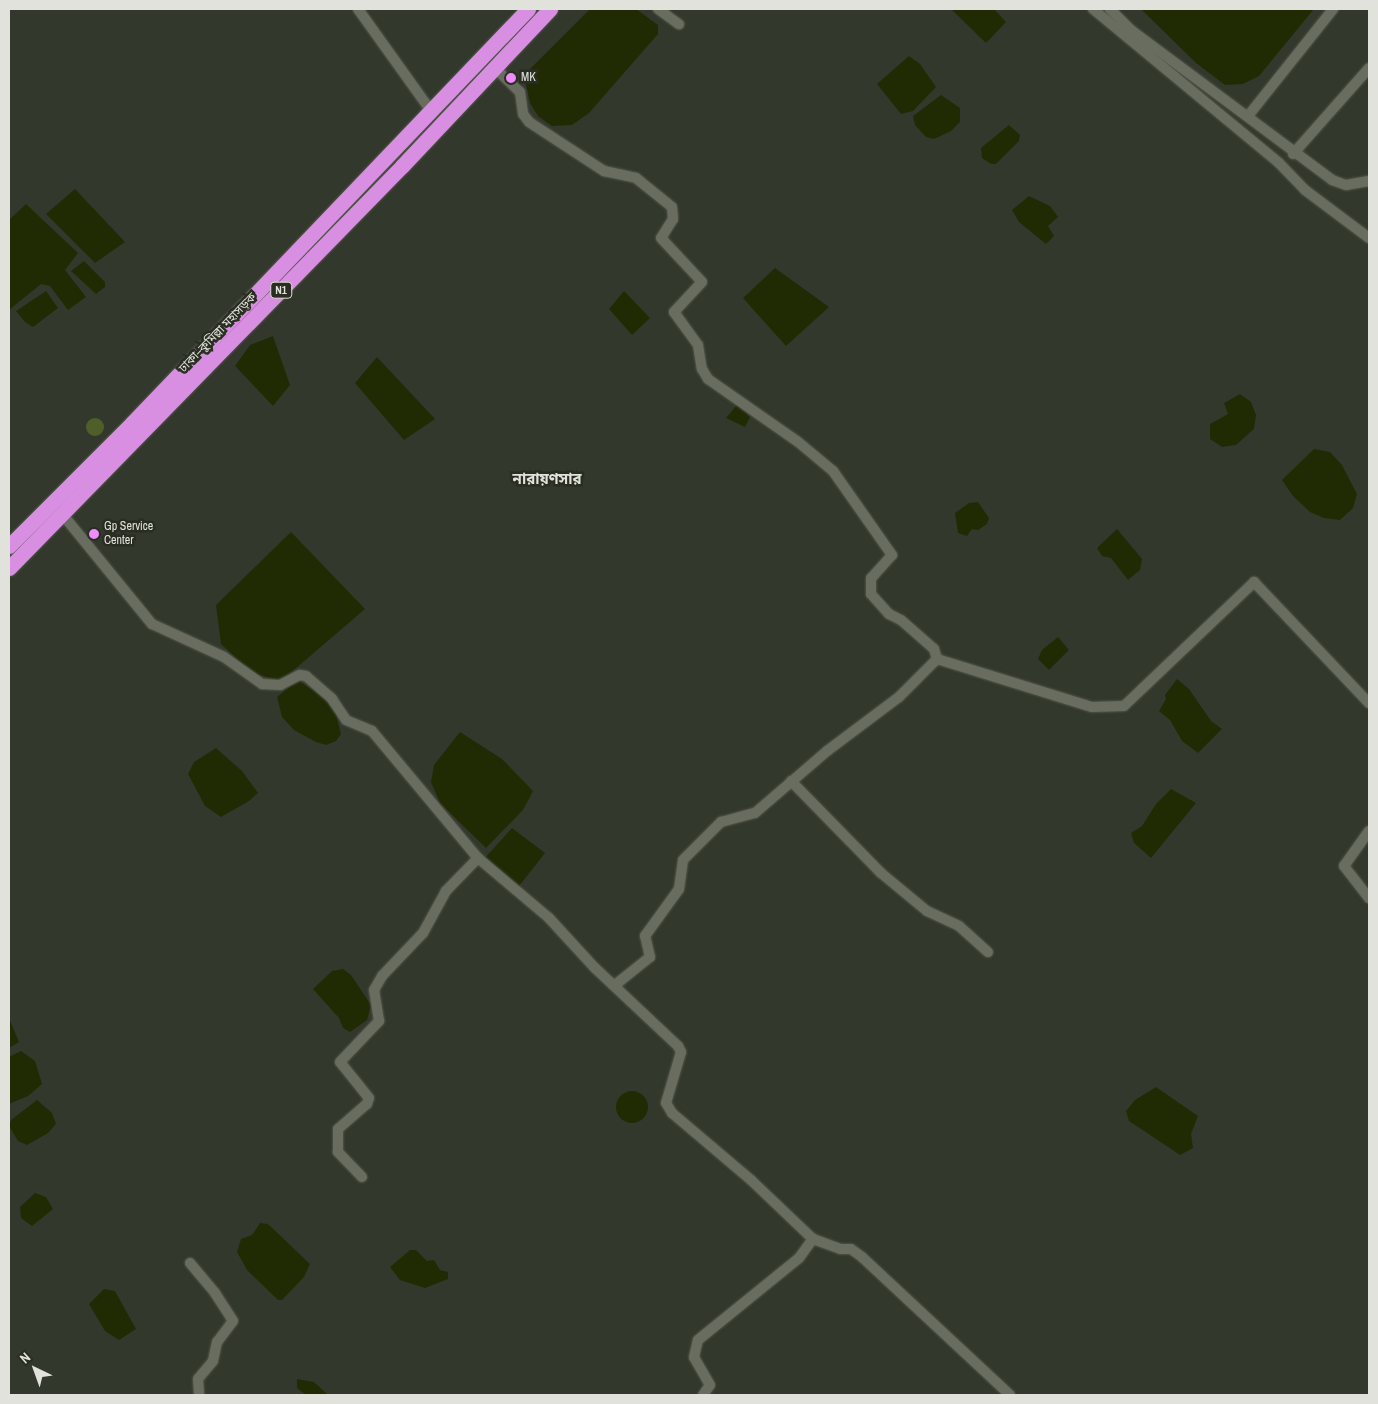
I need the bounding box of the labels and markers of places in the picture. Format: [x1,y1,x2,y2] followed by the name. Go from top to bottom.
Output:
[521,71,536,85] place label: MK
[505,72,517,84] marker: MK
[104,520,153,548] place label: Gp Service Center
[88,528,100,540] marker: Gp Service Center

